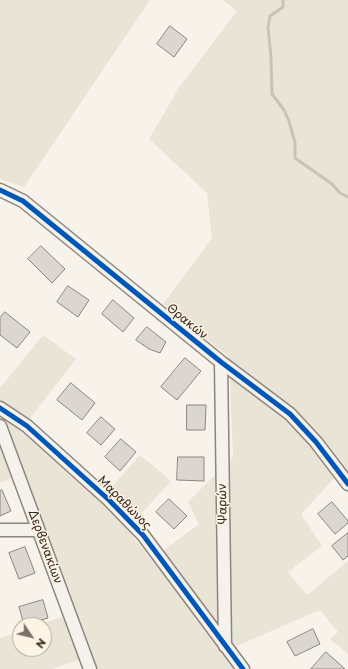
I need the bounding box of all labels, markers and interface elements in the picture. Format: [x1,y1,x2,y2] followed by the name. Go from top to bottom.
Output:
[164,301,210,343] street label: Θρακών
[94,473,154,533] street label: Μαραθώνος
[215,483,231,525] street label: Ψαρών
[25,508,65,586] street label: Δερβενακίων
[12,617,52,657] north arrow
[32,635,51,652] text: N

